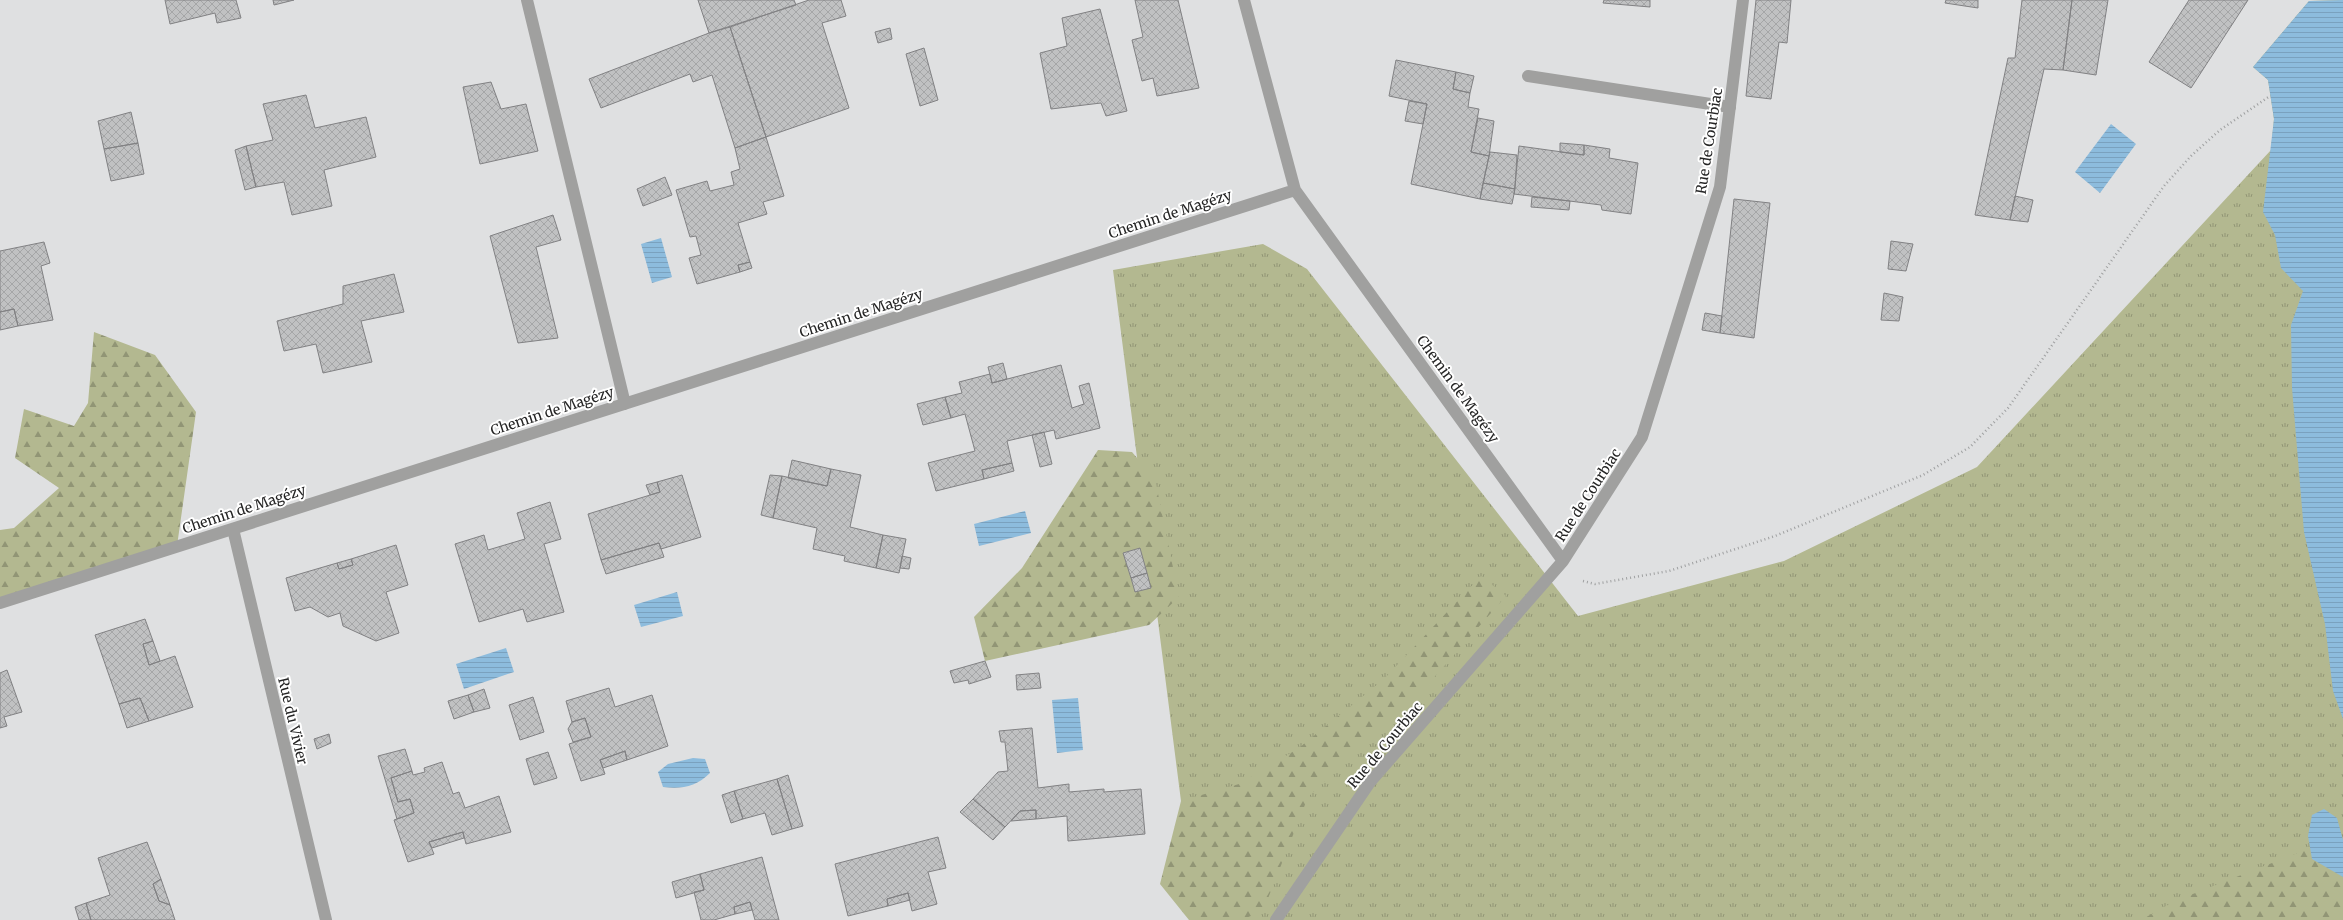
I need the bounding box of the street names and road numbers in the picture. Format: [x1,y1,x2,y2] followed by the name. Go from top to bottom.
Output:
[1692,87,1726,195] street label: Rue de Courbiac
[1106,185,1235,242] street label: Chemin de Magézy
[797,284,926,341] street label: Chemin de Magézy
[1413,332,1504,447] street label: Chemin de Magézy
[488,382,617,439] street label: Chemin de Magézy
[1551,445,1625,545] street label: Rue de Courbiac
[180,480,309,537] street label: Chemin de Magézy
[274,676,312,766] street label: Rue du Vivier
[1344,698,1426,792] street label: Rue de Courbiac

